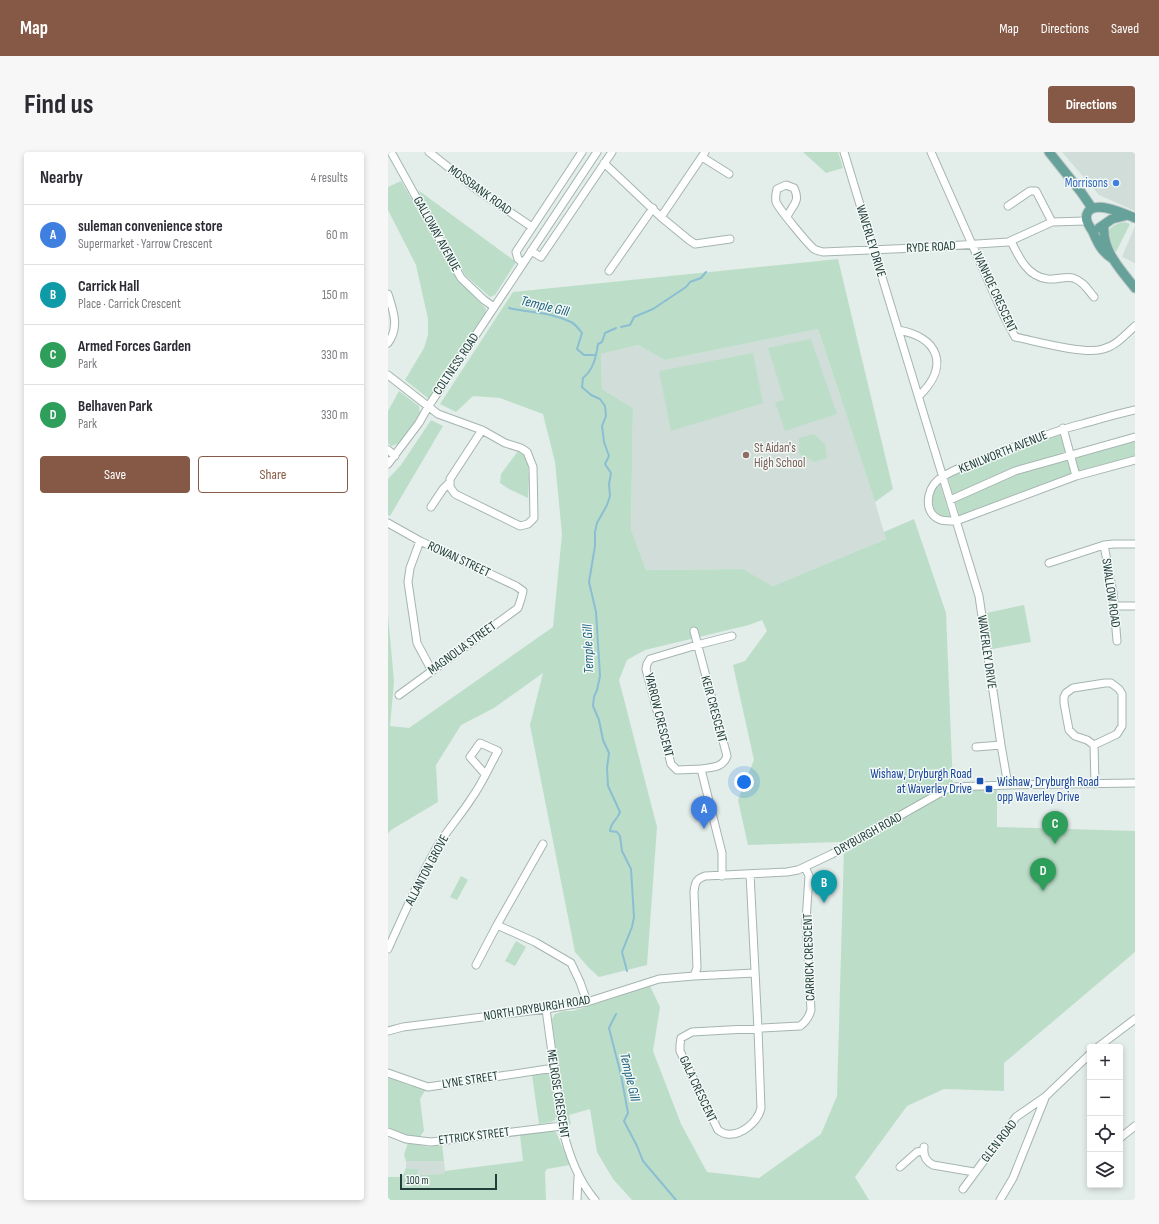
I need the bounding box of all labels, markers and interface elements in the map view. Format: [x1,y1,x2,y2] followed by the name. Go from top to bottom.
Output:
[20,17,48,40] text: Map
[999,20,1019,37] text: Map
[1041,20,1089,37] text: Directions
[1111,20,1139,37] text: Saved
[1048,86,1135,123] button: Directions
[24,88,93,121] text: Find us
[445,161,515,219] street label: MOSSBANK ROAD
[40,168,83,188] text: Nearby
[311,170,348,186] text: 4 results
[1065,175,1108,191] place label: Morrisons
[1111,178,1121,188] marker: Morrisons
[410,194,464,274] street label: GALLOWAY AVENUE
[852,203,890,279] street label: WAVERLEY DRIVE
[78,217,223,236] text: suleman convenience store
[50,227,56,243] text: A
[326,227,348,243] text: 60 m
[78,236,213,252] text: Supermarket · Yarrow Crescent
[906,238,956,256] street label: RYDE ROAD
[969,249,1021,335] street label: IVANHOE CRESCENT
[78,277,139,296] text: Carrick Hall
[50,287,56,303] text: B
[322,287,348,303] text: 150 m
[519,292,571,320] water label: Temple Gill
[78,296,181,312] text: Place · Carrick Crescent
[429,330,483,398] street label: COLTNESS ROAD
[78,337,191,356] text: Armed Forces Garden
[50,347,56,363] text: C
[321,347,348,363] text: 330 m
[78,356,97,372] text: Park
[78,397,153,416] text: Belhaven Park
[50,407,56,423] text: D
[321,407,348,423] text: 330 m
[78,416,97,432] text: Park
[956,427,1050,477] street label: KENILWORTH AVENUE
[754,440,805,471] place label: St Aidan's High School
[741,450,751,460] marker: St Aidan's High School
[40,456,190,493] button: Save
[198,456,348,493] button: Share
[425,538,493,580] street label: ROWAN STREET
[1098,557,1124,629] street label: SWALLOW ROAD
[974,614,1000,690] street label: WAVERLEY DRIVE
[425,618,499,678] street label: MAGNOLIA STREET
[579,624,597,674] water label: Temple Gill
[641,671,677,759] street label: YARROW CRESCENT
[697,674,731,744] street label: KEIR CRESCENT
[870,766,972,797] place label: Wishaw, Dryburgh Road at Waverley Drive
[734,772,754,792] your location
[997,774,1099,805] place label: Wishaw, Dryburgh Road opp Waverley Drive
[975,776,985,786] marker: Wishaw, Dryburgh Road at Waverley Drive
[984,784,994,794] marker: Wishaw, Dryburgh Road opp Waverley Drive
[691,796,717,829] pin: A
[831,809,905,859] street label: DRYBURGH ROAD
[1042,811,1068,844] pin: C
[401,832,452,909] street label: ALLANTON GROVE
[1030,858,1056,891] pin: D
[811,870,837,903] pin: B
[799,913,819,1001] street label: CARRICK CRESCENT
[482,992,592,1024] street label: NORTH DRYBURGH ROAD
[1087,1044,1123,1188] map controls
[1087,1044,1123,1080] button: +
[543,1048,573,1140] street label: MELROSE CRESCENT
[616,1051,644,1103] water label: Temple Gill
[676,1053,720,1125] street label: GALA CRESCENT
[441,1068,499,1092] street label: LYNE STREET
[1087,1080,1123,1116] button: −
[1087,1116,1123,1152] button: locate
[977,1117,1021,1165] street label: GLEN ROAD
[437,1124,511,1148] street label: ETTRICK STREET
[1087,1152,1123,1188] button: layers
[400,1172,497,1191] scale bar
[406,1174,428,1187] text: 100 m

